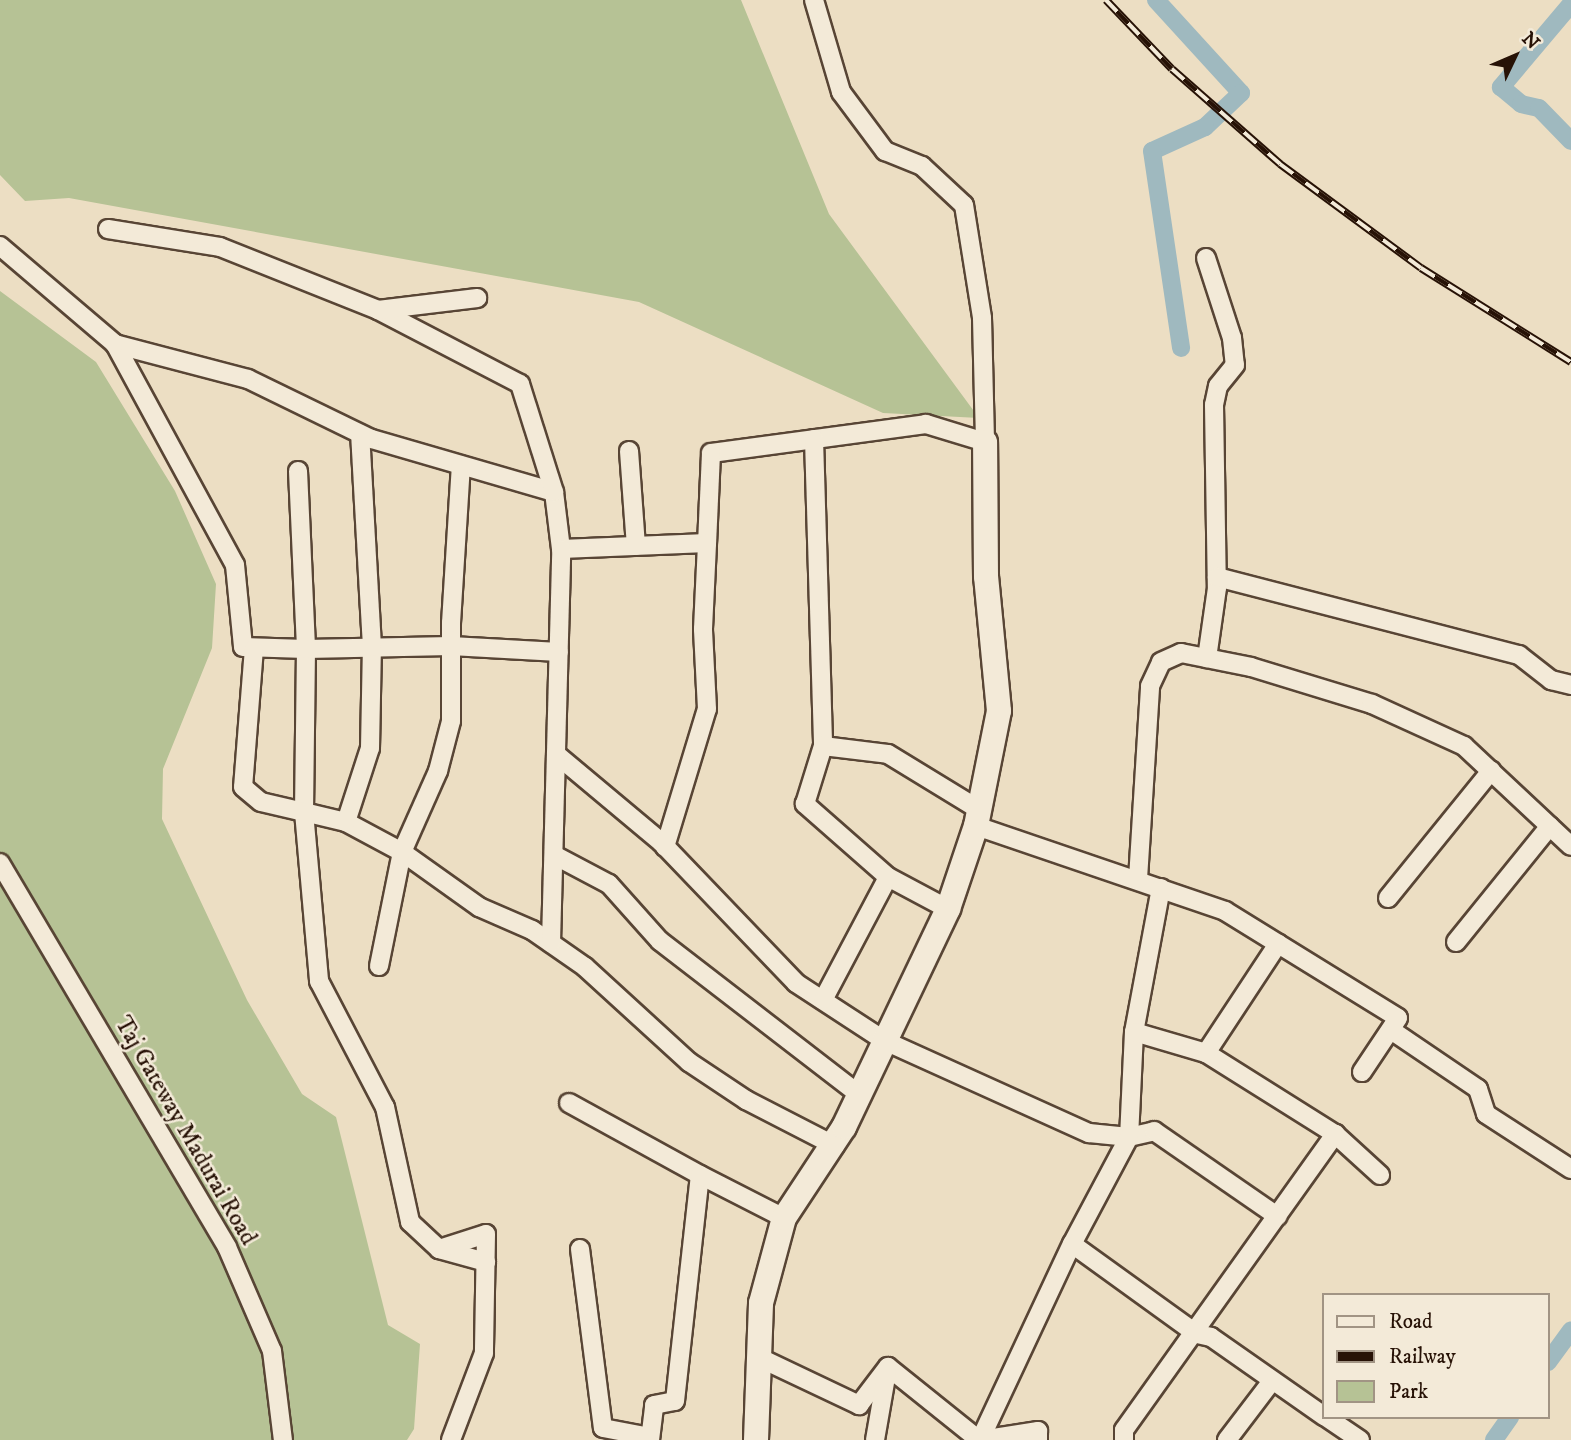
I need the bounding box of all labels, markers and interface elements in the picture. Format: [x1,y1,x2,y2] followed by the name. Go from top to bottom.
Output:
[1480,21,1550,91] north arrow
[1517,27,1544,55] text: N
[108,1011,262,1251] street label: Taj Gateway Madurai Road
[1322,1293,1550,1419] legend
[1389,1309,1433,1335] text: Road
[1389,1344,1456,1370] text: Railway
[1389,1379,1428,1405] text: Park

